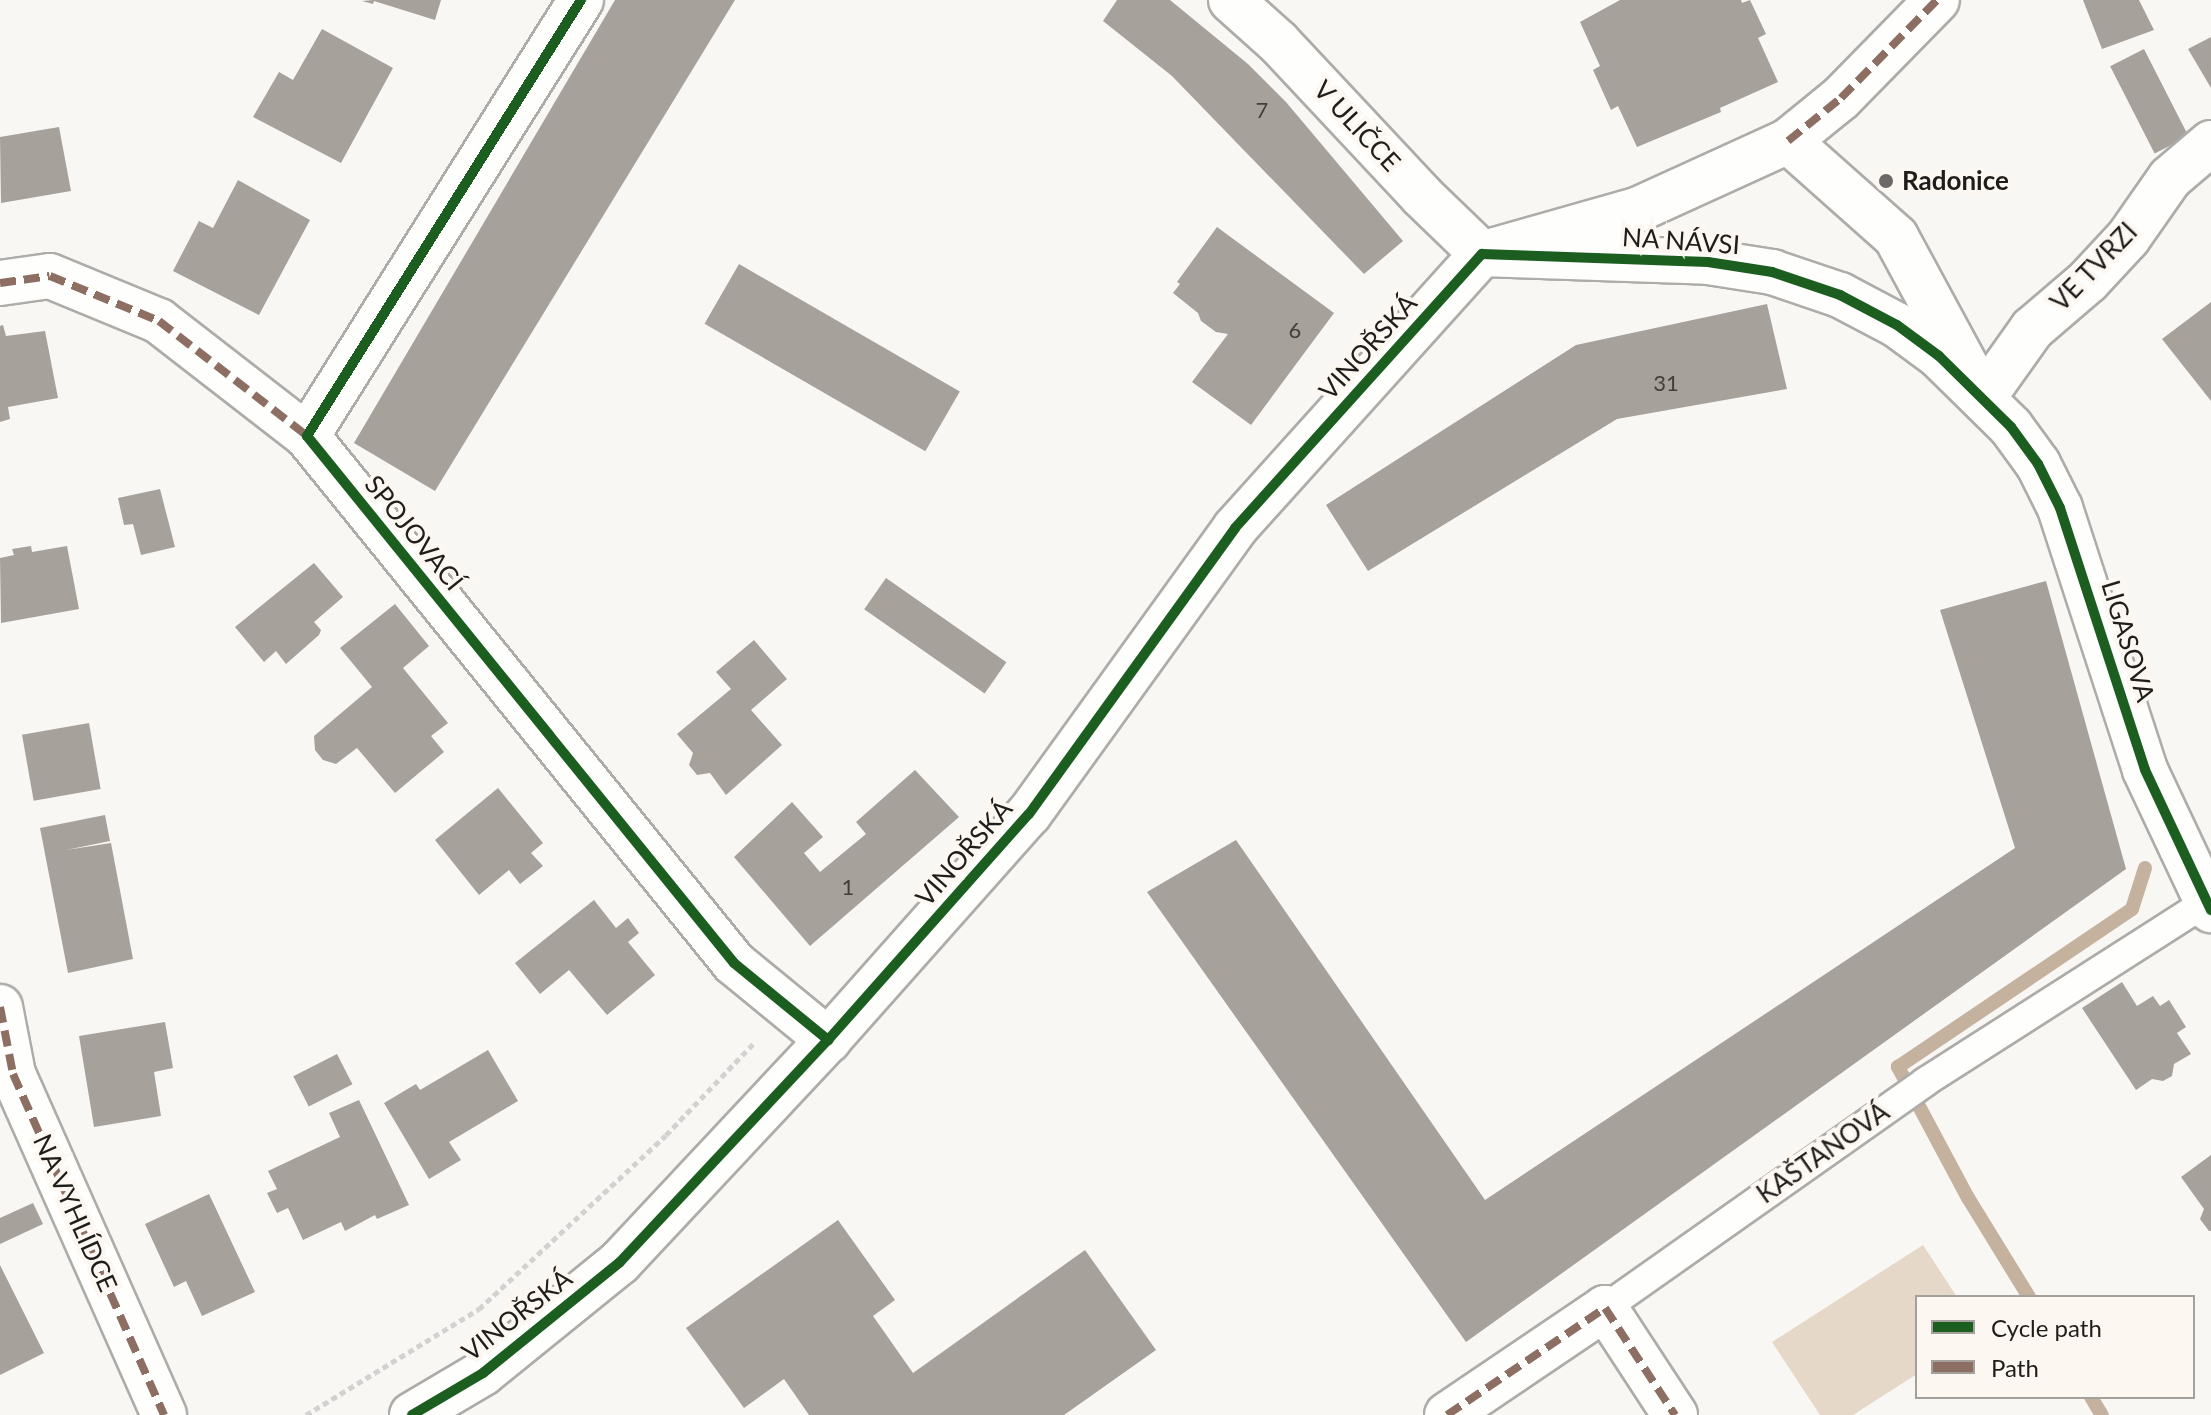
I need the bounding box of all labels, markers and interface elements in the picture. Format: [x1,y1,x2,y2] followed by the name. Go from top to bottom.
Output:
[1307,74,1407,178] street label: V ULIČCE
[1256,97,1268,123] house number: 7
[1902,165,2009,197] place label: Radonice
[1877,172,1895,190] marker: Radonice
[2044,216,2144,318] street label: VE TVRZI
[1621,221,1741,261] street label: NA NÁVSI
[1313,288,1423,406] street label: VINOŘSKÁ
[1289,317,1301,343] house number: 6
[1653,370,1679,396] house number: 31
[358,469,470,597] street label: SPOJOVACÍ
[2095,577,2161,705] street label: LIGASOVA
[909,793,1019,913] street label: VINOŘSKÁ
[842,874,854,900] house number: 1
[1751,1096,1895,1210] street label: KAŠTANOVÁ
[26,1129,124,1297] street label: NA VYHLÍDCE
[456,1262,578,1368] street label: VINOŘSKÁ
[1915,1295,2195,1399] legend
[1991,1313,2102,1342] text: Cycle path
[1991,1353,2039,1382] text: Path

